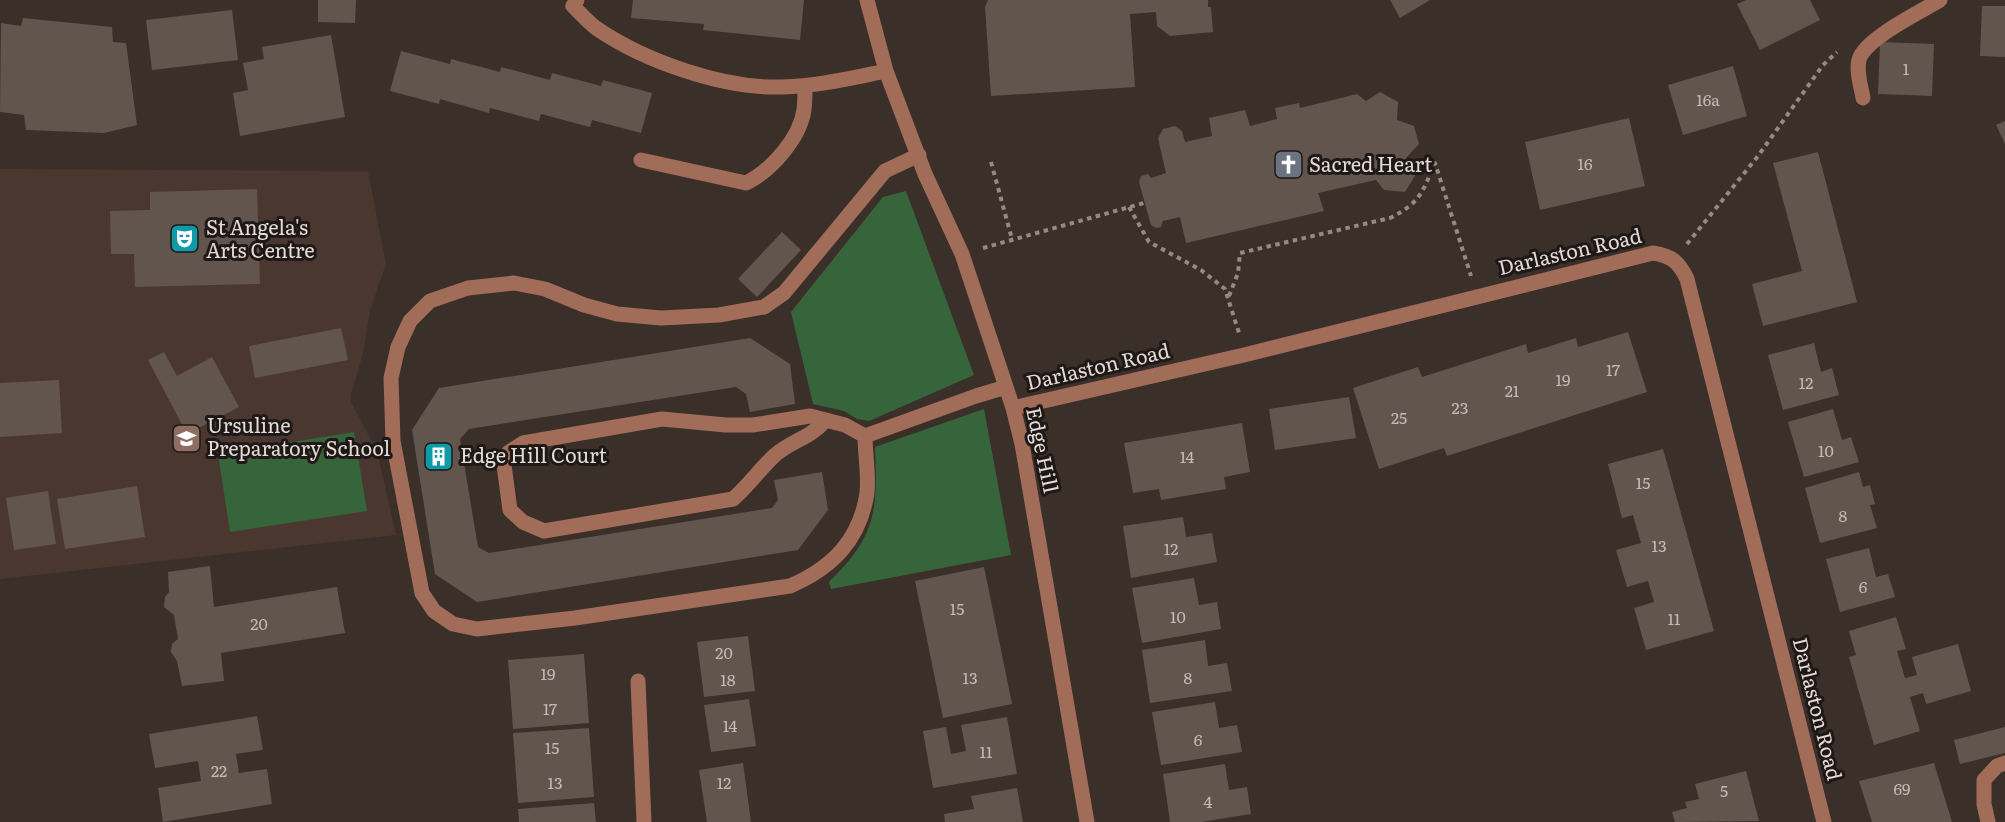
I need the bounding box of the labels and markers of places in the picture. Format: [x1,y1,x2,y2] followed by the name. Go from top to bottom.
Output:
[1309,148,1432,178] place label: Sacred Heart
[1272,149,1304,181] church icon: Sacred Heart
[206,211,315,264] place label: St Angela's Arts Centre
[169,223,201,255] theatre icon: St Angela's Arts Centre
[207,409,391,462] place label: Ursuline Preparatory School
[170,422,202,454] school or university icon: Ursuline Preparatory School
[460,439,607,469] place label: Edge Hill Court
[423,440,455,472] building icon: Edge Hill Court

